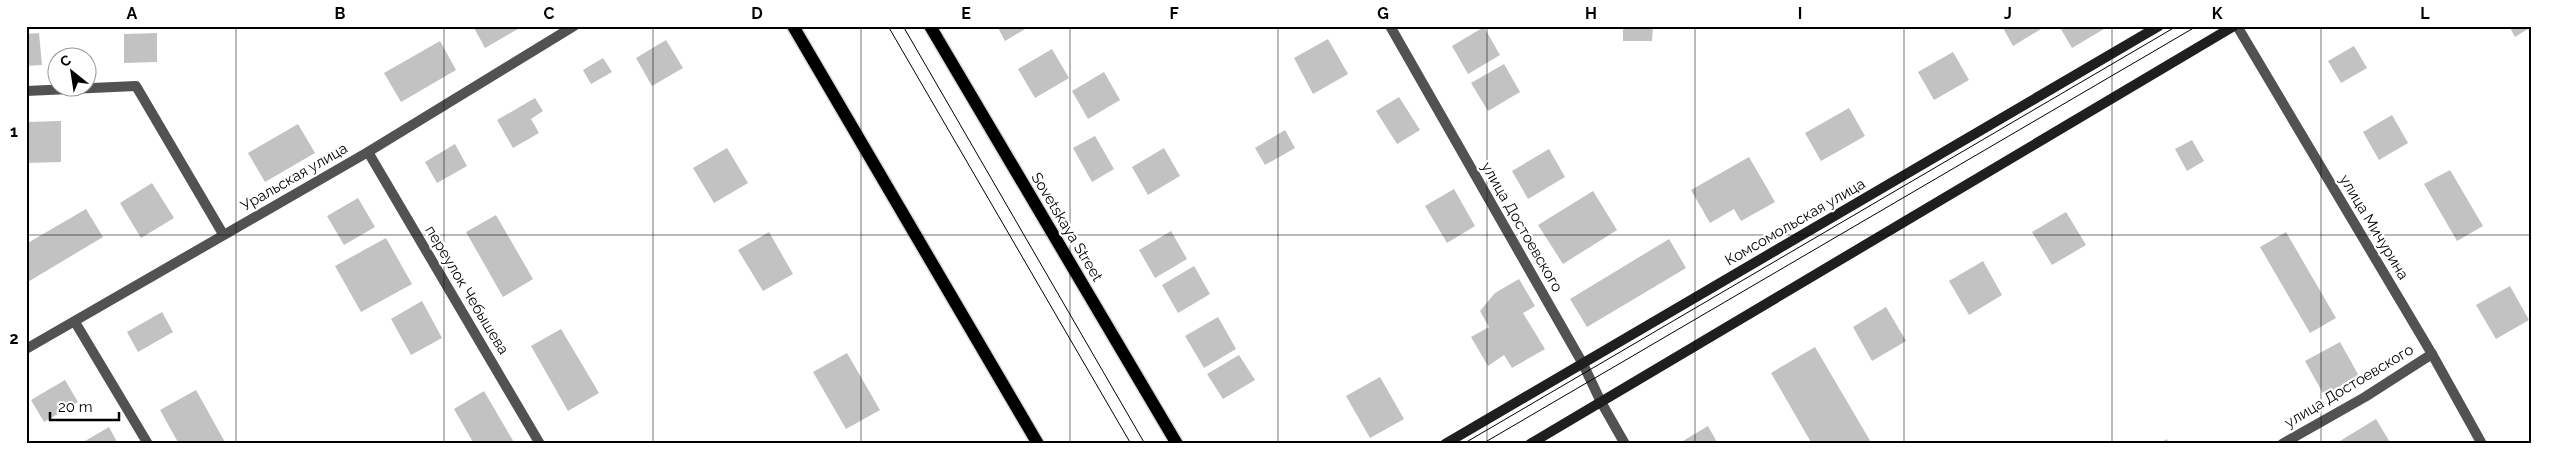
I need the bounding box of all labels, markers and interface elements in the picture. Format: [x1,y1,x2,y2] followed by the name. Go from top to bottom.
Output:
[127,4,138,23] text: A
[335,4,346,23] text: B
[544,4,555,23] text: C
[751,4,763,23] text: D
[961,4,971,23] text: E
[1169,4,1179,23] text: F
[1377,4,1389,23] text: G
[1585,4,1597,23] text: H
[1798,4,1802,23] text: I
[2004,4,2012,23] text: J
[2212,4,2223,23] text: K
[2420,4,2430,23] text: L
[48,48,98,98] north arrow
[57,51,74,70] text: С
[10,122,18,141] text: 1
[237,139,351,215] street label: Уральская улица
[1477,159,1567,295] street label: улица Достоевского
[1027,169,1107,285] street label: Sovetskaya Street
[2336,171,2412,283] street label: улица Мичурина
[1722,175,1868,269] street label: Комсомольская улица
[421,222,513,358] street label: переулок Чебышева
[9,329,19,348] text: 2
[2281,340,2417,432] street label: улица Достоевского
[50,390,119,422] scale bar
[58,398,93,416] text: 20 m

